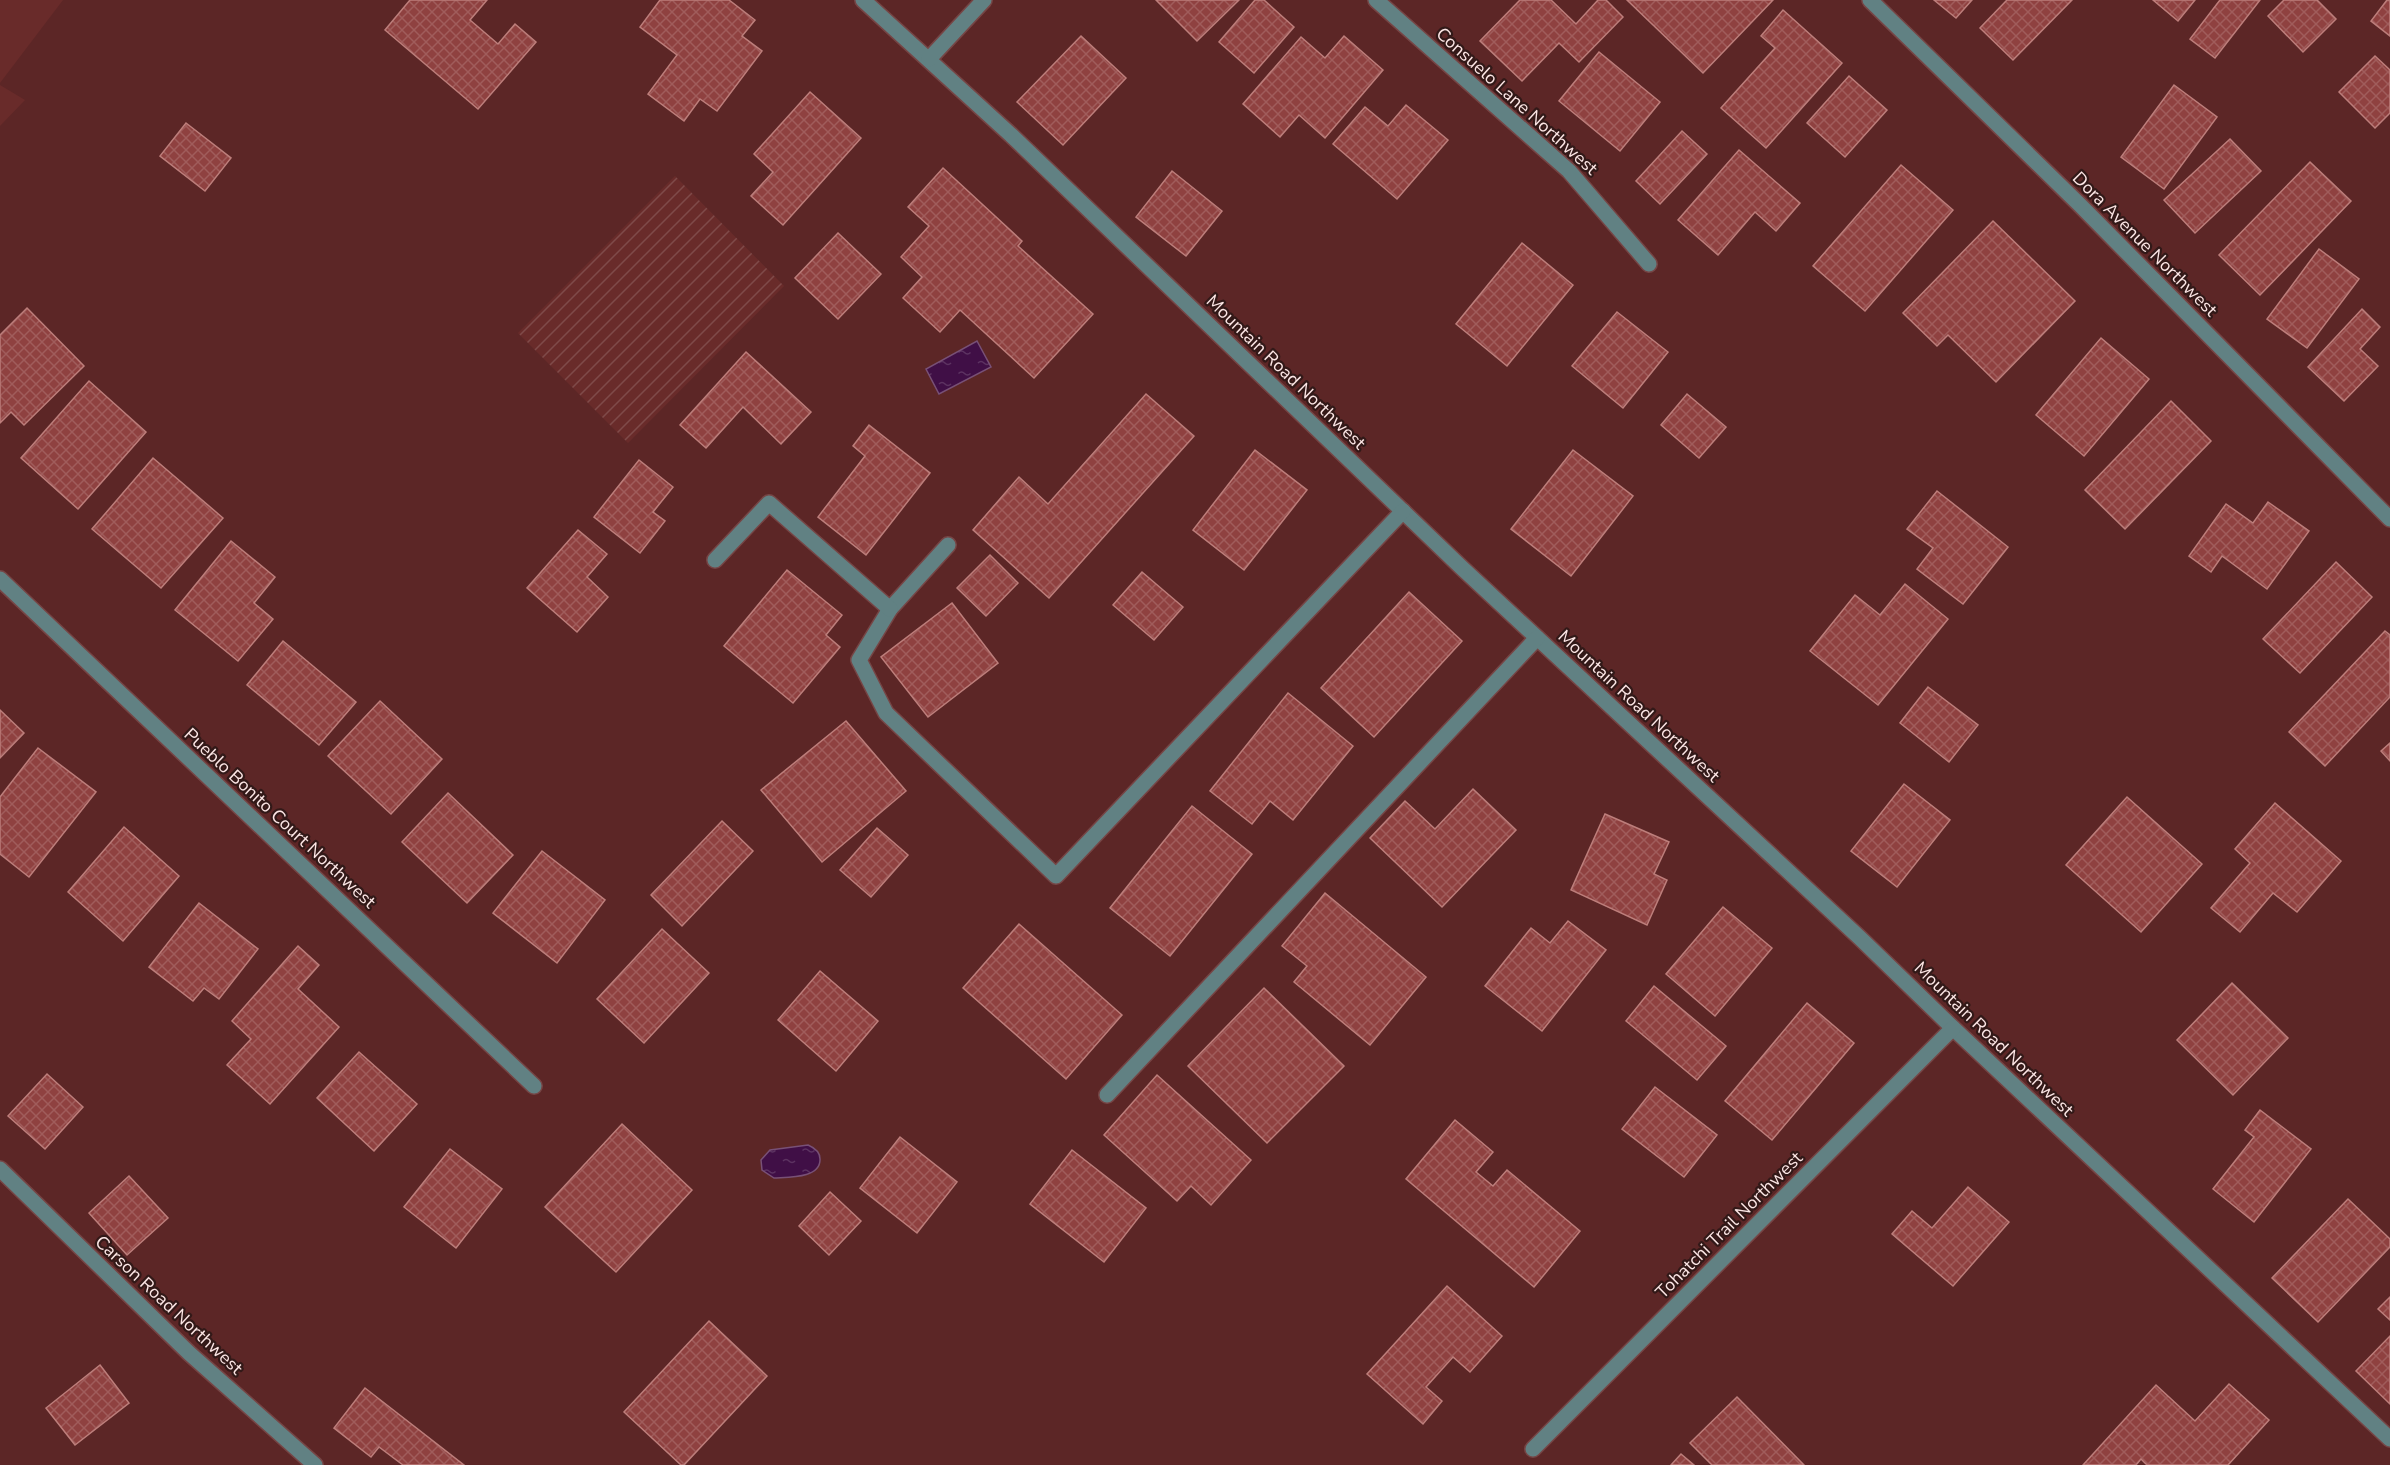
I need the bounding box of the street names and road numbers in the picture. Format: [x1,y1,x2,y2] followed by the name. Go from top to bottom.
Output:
[1431,22,1603,181] street label: Consuelo Lane Northwest
[2067,166,2223,322] street label: Dora Avenue Northwest
[1201,289,1372,455] street label: Mountain Road Northwest
[1553,625,1726,788] street label: Mountain Road Northwest
[179,723,382,914] street label: Pueblo Bonito Court Northwest
[1909,956,2080,1122] street label: Mountain Road Northwest
[1650,1146,1808,1304] street label: Tohatchi Trail Northwest
[90,1230,249,1380] street label: Carson Road Northwest

